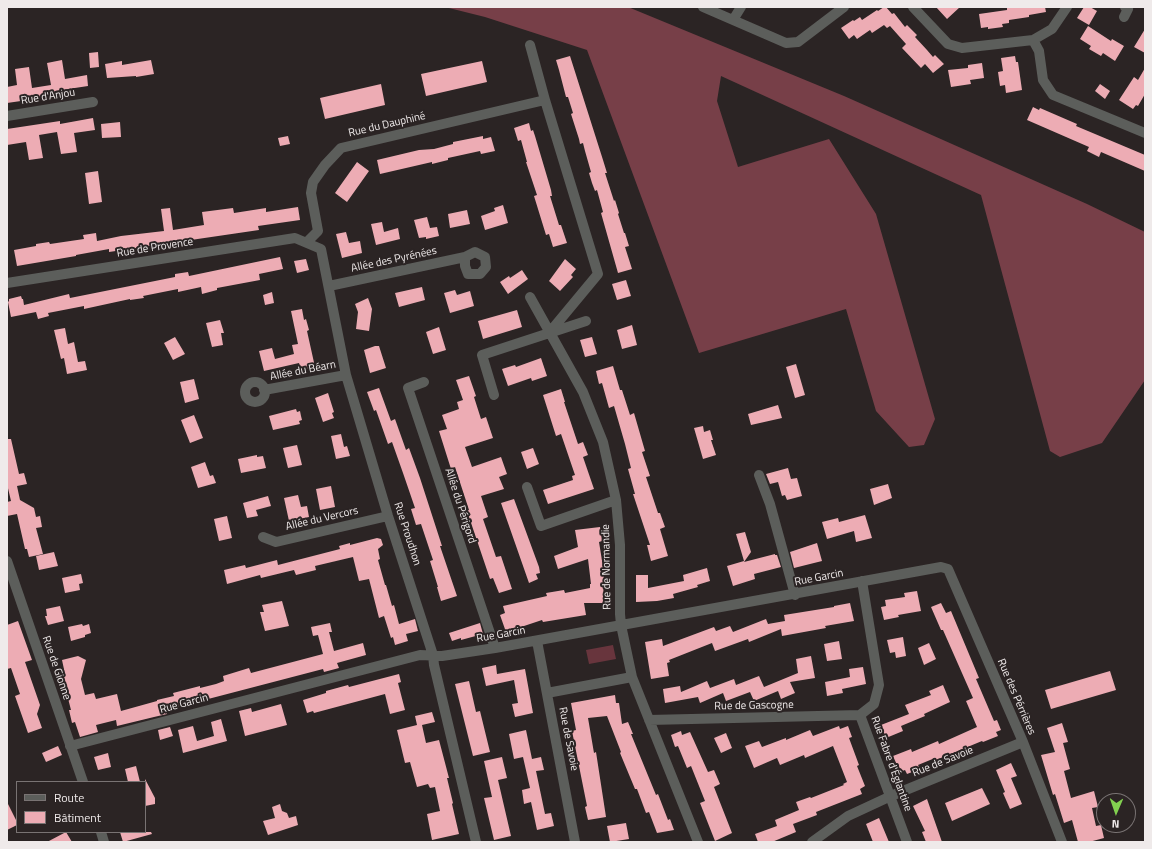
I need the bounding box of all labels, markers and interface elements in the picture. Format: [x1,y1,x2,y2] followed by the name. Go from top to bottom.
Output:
[20,86,76,108] street label: Rue d'Anjou
[347,110,427,140] street label: Rue du Dauphiné
[116,235,194,261] street label: Rue de Provence
[350,244,438,276] street label: Allée des Pyrénées
[269,358,337,384] street label: Allée du Béarn
[442,467,478,545] street label: Allée du Périgord
[391,501,423,567] street label: Rue Proudhon
[284,504,360,534] street label: Allée du Vercors
[600,524,614,610] street label: Rue de Normandie
[793,567,845,589] street label: Rue Garcin
[475,624,527,646] street label: Rue Garcin
[39,634,73,702] street label: Rue de Gionne
[994,657,1038,737] street label: Rue des Pérrières
[158,691,210,717] street label: Rue Garcin
[714,699,794,713] street label: Rue de Gascogne
[555,706,581,772] street label: Rue de Savoie
[868,715,914,813] street label: Rue Fabre d'Églantine
[911,744,975,780] street label: Rue de Savoie
[16,781,146,833] legend
[54,788,84,807] text: Route
[1096,793,1136,833] north arrow
[54,808,101,827] text: Bâtiment
[1112,816,1120,832] text: N

